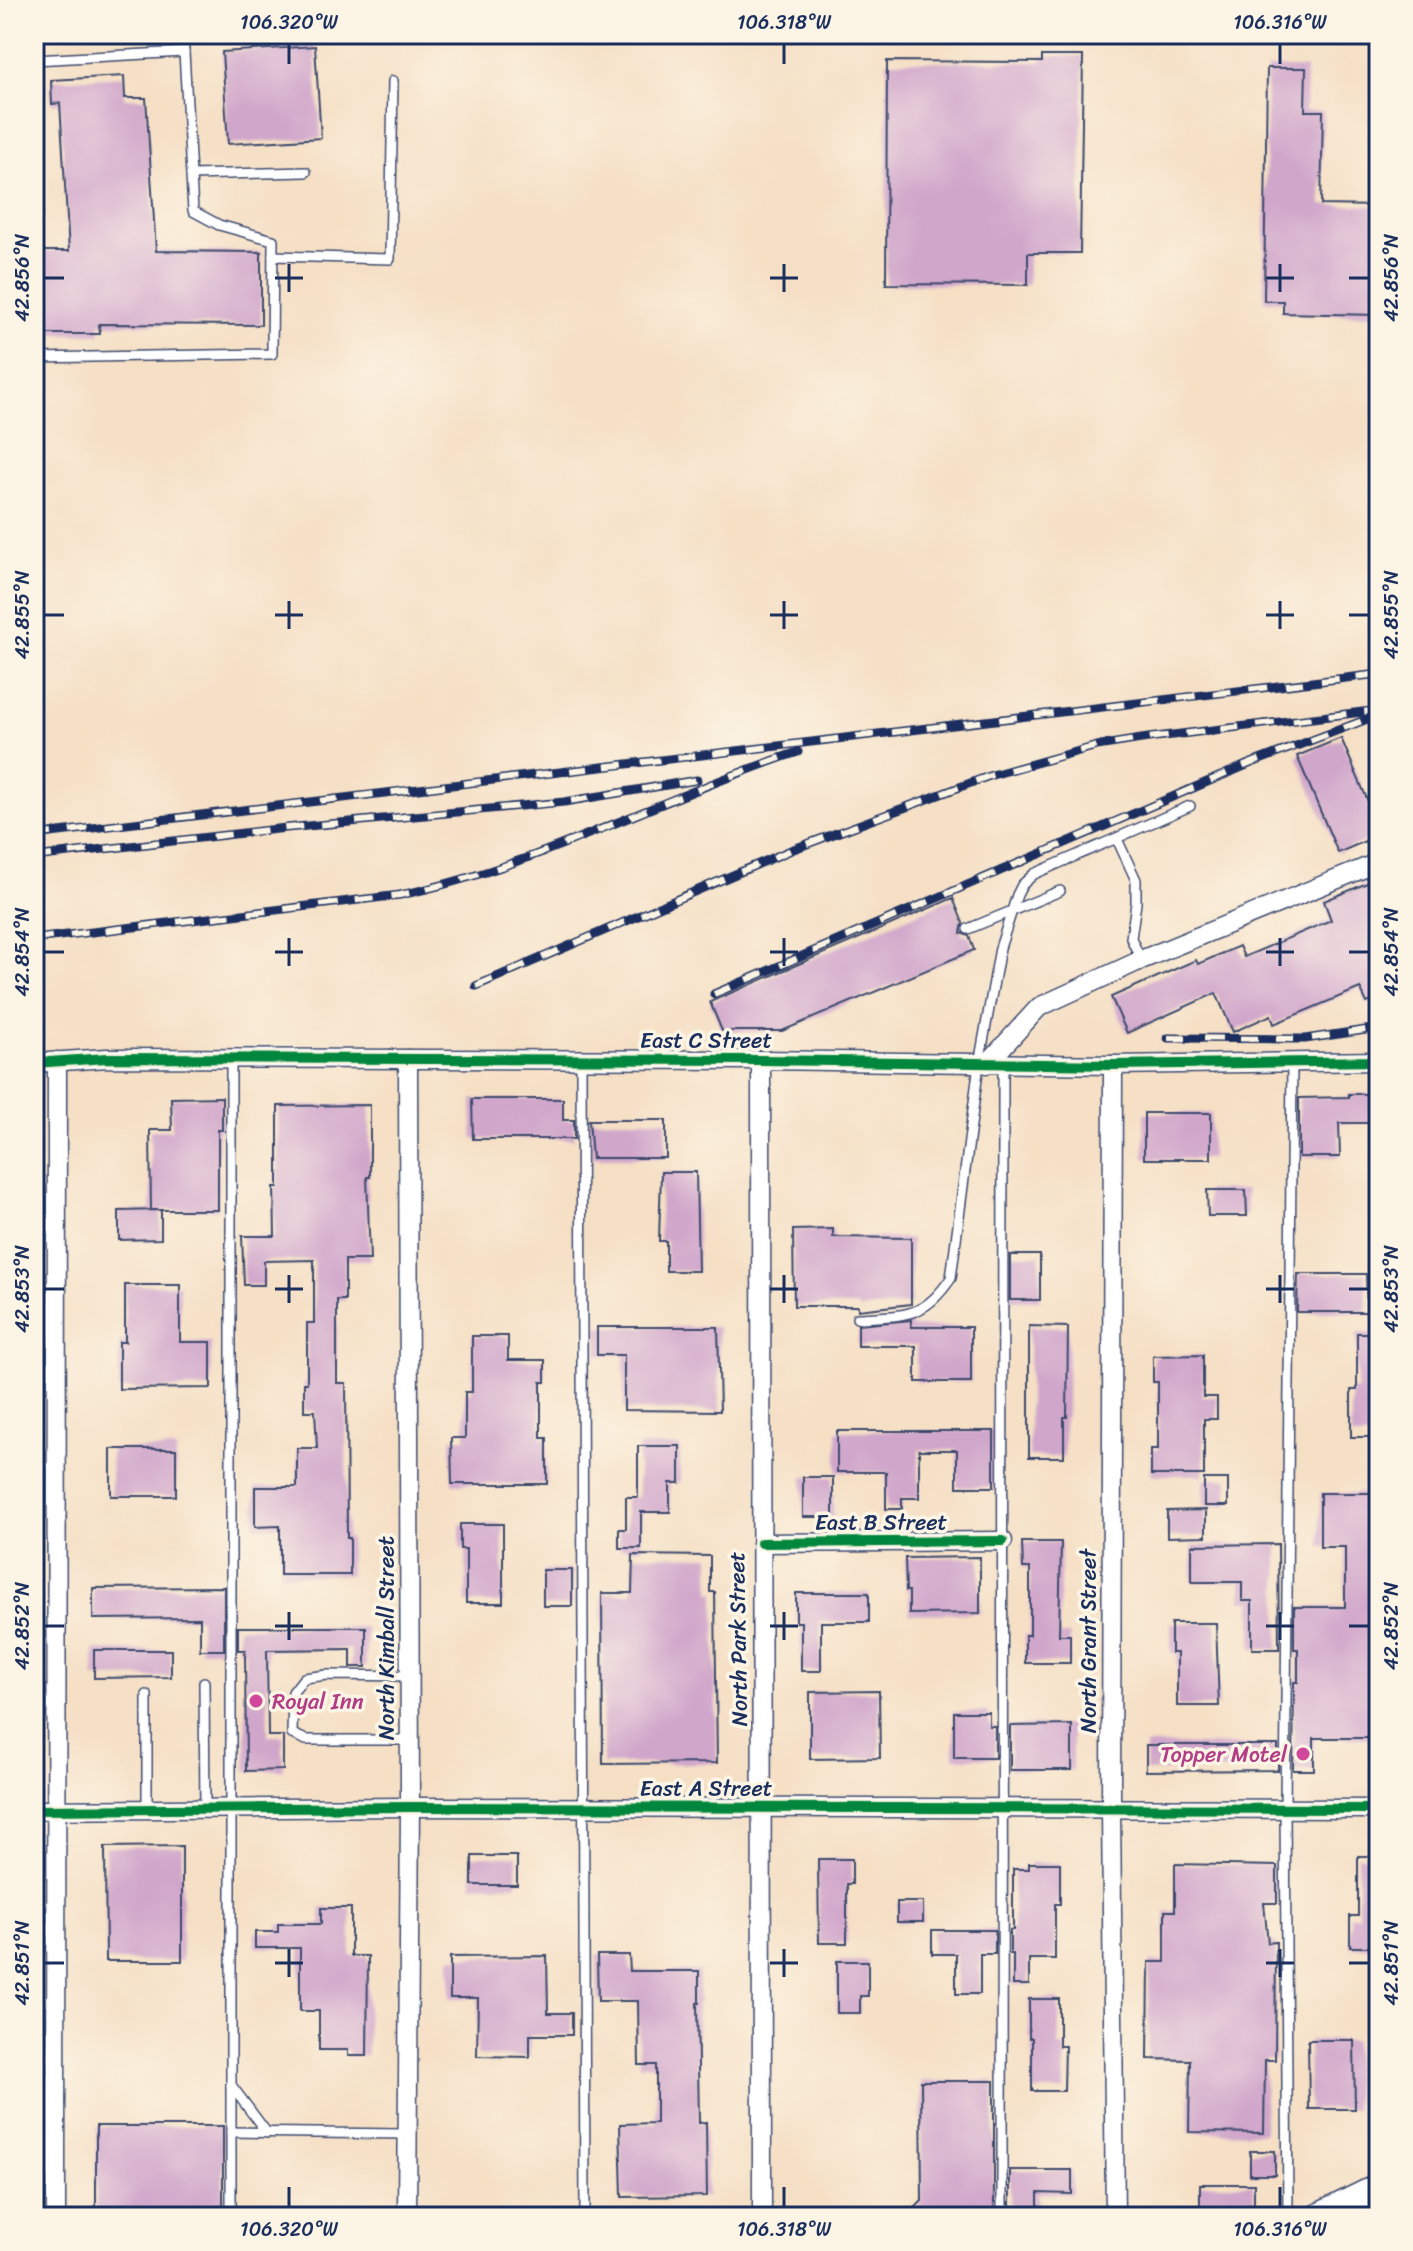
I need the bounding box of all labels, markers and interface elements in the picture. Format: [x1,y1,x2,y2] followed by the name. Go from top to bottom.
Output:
[240,5,338,40] text: 106.320°W
[737,5,832,40] text: 106.318°W
[1233,5,1327,40] text: 106.316°W
[5,234,40,322] text: 42.856°N
[1374,234,1409,322] text: 42.856°N
[5,570,40,660] text: 42.855°N
[1374,570,1409,660] text: 42.855°N
[5,907,40,997] text: 42.854°N
[1374,907,1409,997] text: 42.854°N
[640,1021,772,1060] street label: East C Street
[5,1245,40,1333] text: 42.853°N
[1374,1245,1409,1333] text: 42.853°N
[815,1503,948,1542] street label: East B Street
[367,1535,406,1740] street label: North Kimball Street
[1069,1548,1108,1733] street label: North Grant Street
[717,1551,759,1727] street label: North Park Street
[5,1582,40,1670] text: 42.852°N
[1374,1582,1409,1670] text: 42.852°N
[272,1682,364,1721] place label: Royal Inn
[247,1692,265,1710] marker: Royal Inn
[1160,1735,1288,1774] place label: Topper Motel
[1294,1745,1312,1763] marker: Topper Motel
[640,1769,773,1808] street label: East A Street
[5,1920,40,2006] text: 42.851°N
[1374,1920,1409,2006] text: 42.851°N
[240,2212,338,2247] text: 106.320°W
[737,2212,832,2247] text: 106.318°W
[1233,2212,1327,2247] text: 106.316°W

